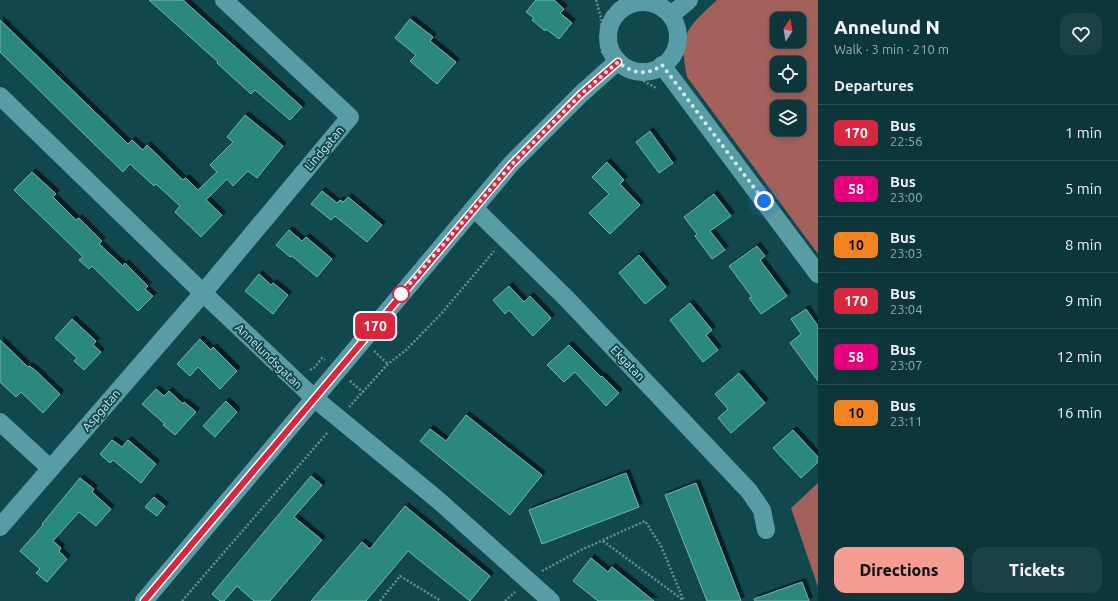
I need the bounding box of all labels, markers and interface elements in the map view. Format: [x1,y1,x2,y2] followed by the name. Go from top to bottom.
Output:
[770,12,806,48] north arrow
[770,12,806,136] map controls
[1060,13,1102,55] button: heart
[834,16,940,38] text: Annelund N
[834,42,949,56] text: Walk · 3 min · 210 m
[770,56,806,92] button: locate
[834,77,914,94] text: Departures
[770,100,806,136] button: layers
[890,117,916,134] text: Bus
[302,123,346,173] street label: Lindgatan
[1065,124,1102,141] text: 1 min
[844,125,868,141] text: 170
[890,134,923,148] text: 22:56
[890,173,916,190] text: Bus
[1065,180,1102,197] text: 5 min
[848,181,864,197] text: 58
[890,190,923,204] text: 23:00
[754,191,774,211] your location
[890,229,916,246] text: Bus
[1065,236,1102,253] text: 8 min
[848,237,864,253] text: 10
[890,246,923,260] text: 23:03
[392,285,410,303] unlabelled marker
[890,285,916,302] text: Bus
[1065,292,1102,309] text: 9 min
[844,293,868,309] text: 170
[890,302,923,316] text: 23:04
[352,313,398,339] line badge: 170
[363,318,387,334] text: 170
[233,321,305,391] street label: Annelundsgatan
[890,341,916,358] text: Bus
[608,343,648,383] street label: Ekgatan
[1056,348,1102,365] text: 12 min
[848,349,864,365] text: 58
[890,358,923,372] text: 23:07
[79,387,123,433] street label: Aspgatan
[890,397,916,414] text: Bus
[1056,404,1102,421] text: 16 min
[848,405,864,421] text: 10
[890,414,923,428] text: 23:11
[834,547,964,593] button: Directions
[972,547,1102,593] button: Tickets

